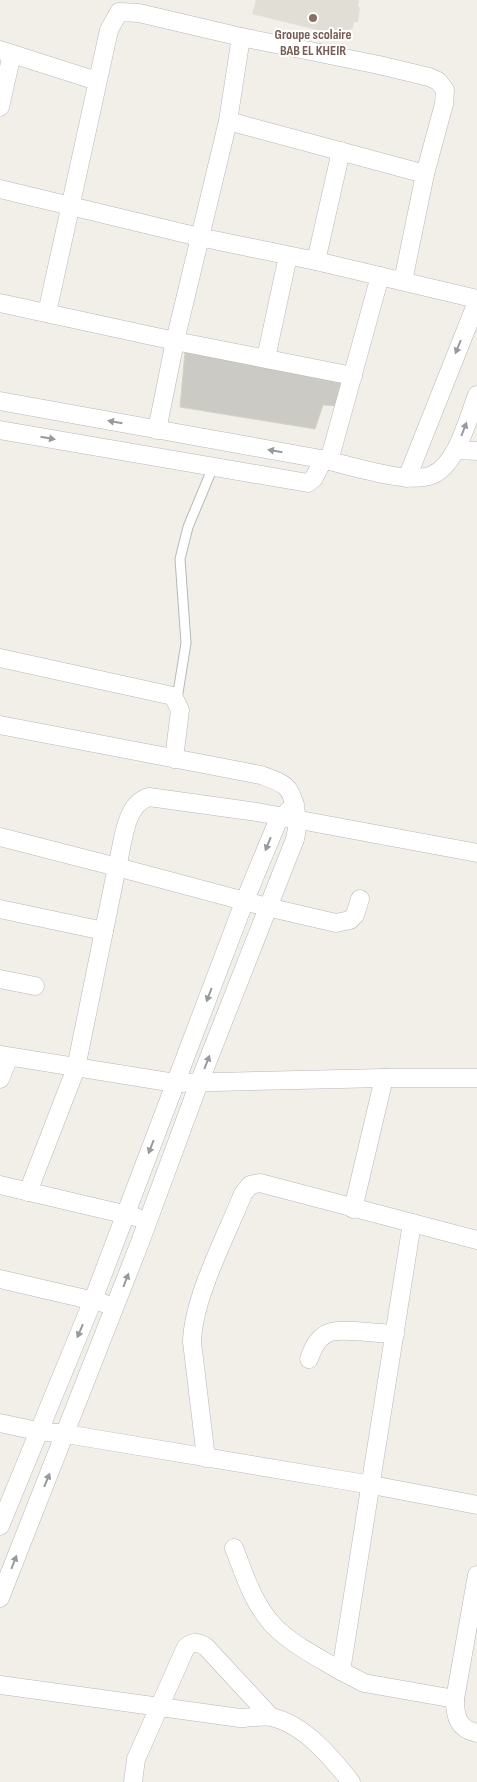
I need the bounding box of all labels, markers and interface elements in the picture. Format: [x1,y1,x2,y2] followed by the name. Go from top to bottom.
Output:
[307,12,319,24] marker: Groupe scolaire BAB EL KHEIR
[275,26,351,59] place label: Groupe scolaire BAB EL KHEIR
[454,340,462,354] one-way arrow
[107,418,123,426] one-way arrow
[460,421,468,436] one-way arrow
[40,435,56,443] one-way arrow
[267,447,283,455] one-way arrow
[264,837,272,851] one-way arrow
[204,988,212,1002] one-way arrow
[203,1054,211,1069] one-way arrow
[147,1140,155,1155] one-way arrow
[122,1273,130,1287] one-way arrow
[75,1324,83,1338] one-way arrow
[43,1473,51,1487] one-way arrow
[11,1554,18,1569] one-way arrow

